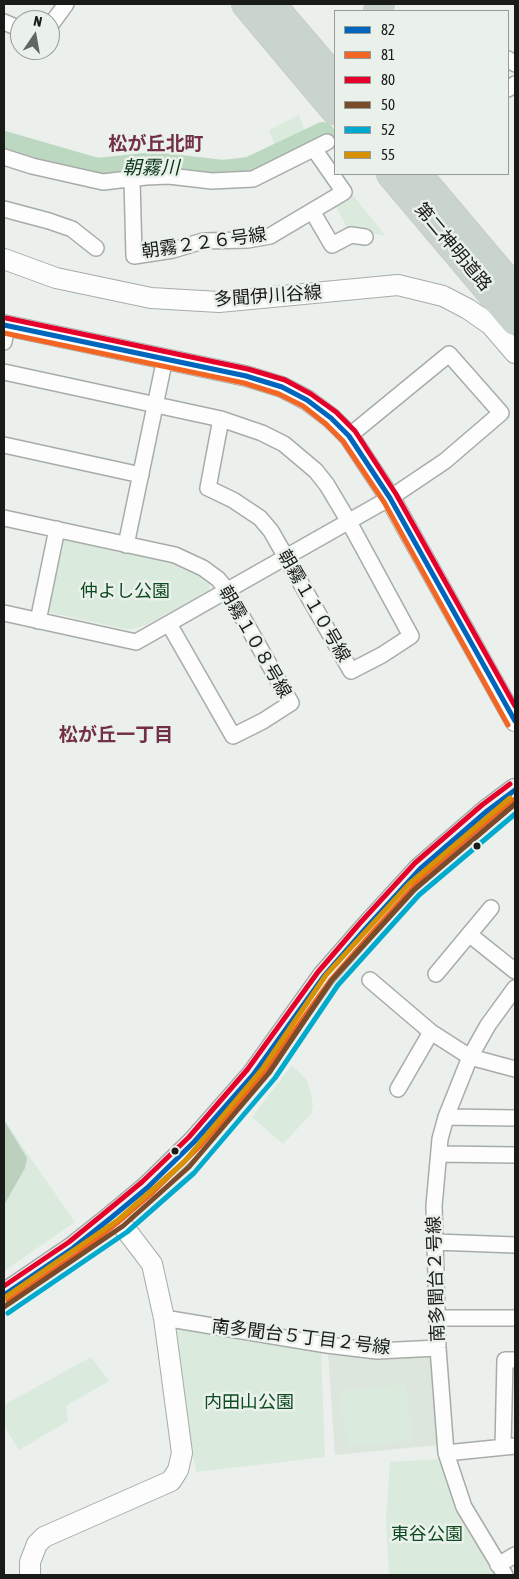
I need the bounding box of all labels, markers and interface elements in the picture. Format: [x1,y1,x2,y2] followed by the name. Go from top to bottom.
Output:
[10,10,60,60] north arrow
[334,10,509,175] legend
[32,13,44,30] text: N
[381,21,395,38] text: 82
[381,46,395,63] text: 81
[381,71,395,88] text: 80
[381,96,395,113] text: 50
[381,121,395,138] text: 52
[109,133,203,155] district label: 松が丘北町
[381,146,395,163] text: 55
[123,157,179,179] water label: 朝霧川
[410,199,496,295] street label: 第二神明道路
[140,224,268,262] street label: 朝霧２２６号線
[213,281,323,311] street label: 多聞伊川谷線
[273,546,355,666] street label: 朝霧１１０号線
[80,580,170,602] park label: 仲よし公園
[214,582,296,702] street label: 朝霧１０８号線
[59,724,173,746] district label: 松が丘一丁目
[472,841,482,851] unlabelled marker
[170,1146,180,1156] unlabelled marker
[423,1216,449,1342] street label: 南多聞台２号線
[210,1315,392,1359] street label: 南多聞台５丁目２号線
[204,1391,294,1413] park label: 内田山公園
[391,1523,463,1545] park label: 東谷公園

